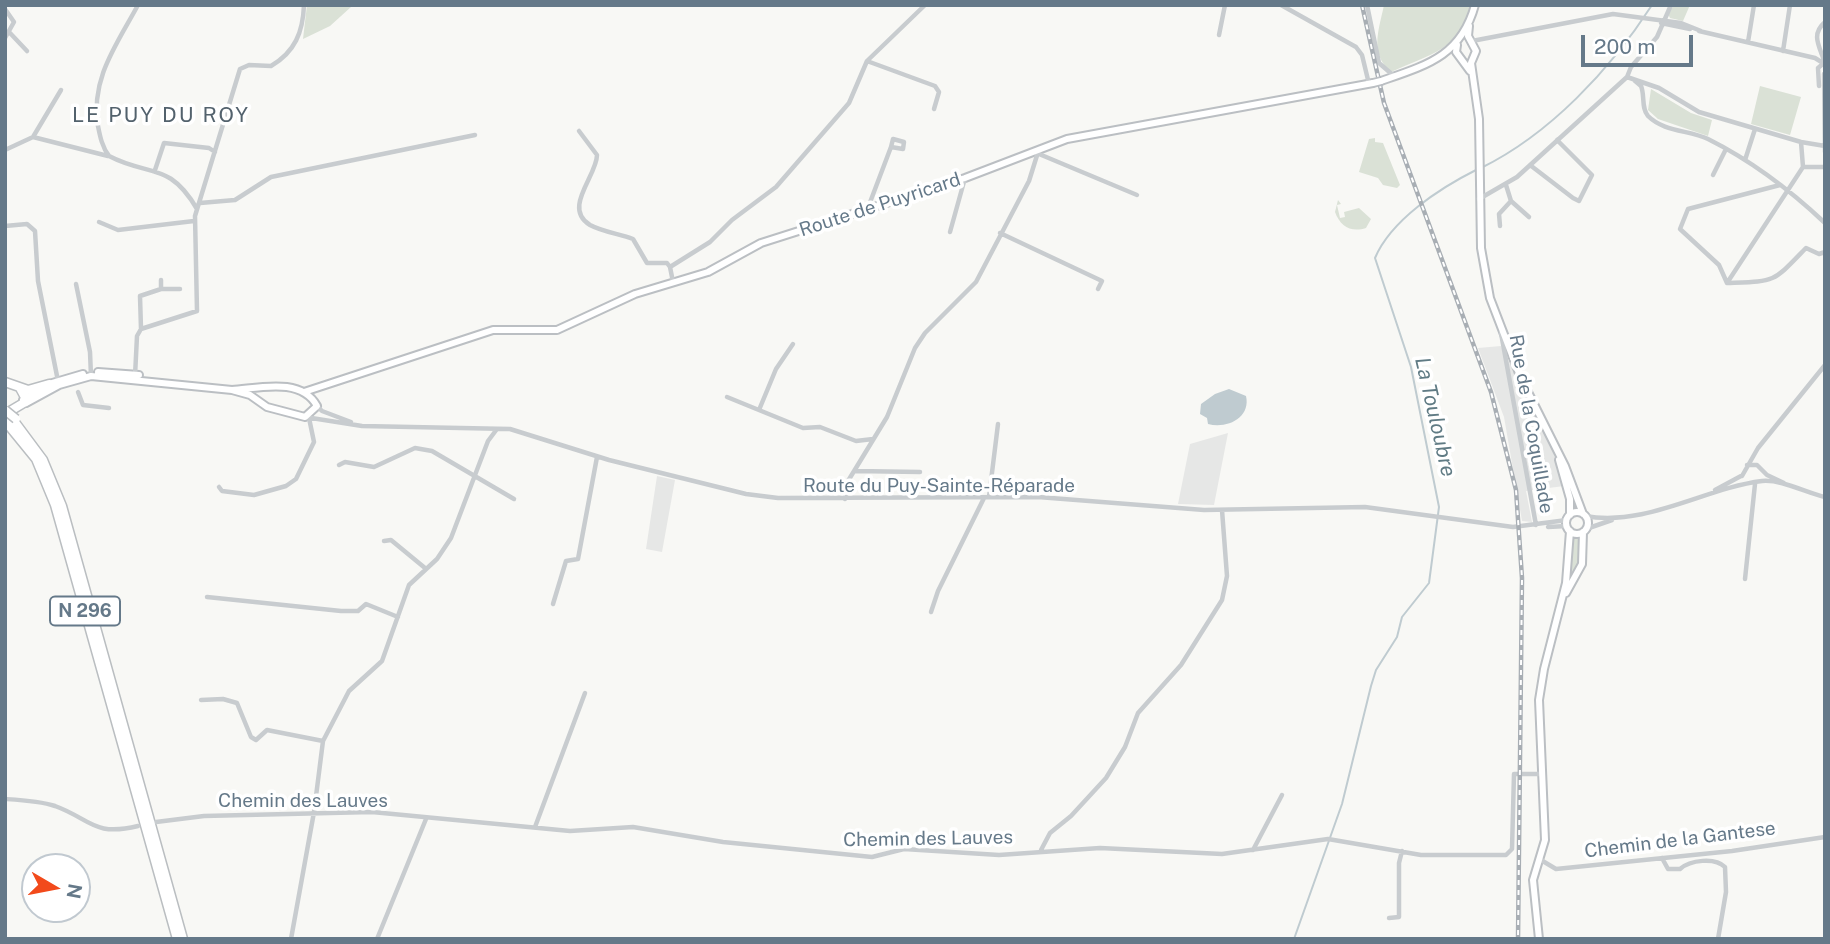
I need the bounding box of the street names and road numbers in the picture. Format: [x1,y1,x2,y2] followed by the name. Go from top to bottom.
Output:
[797,168,963,242] street label: Route de Puyricard
[1504,333,1558,515] street label: Rue de la Coquillade
[803,475,1075,497] street label: Route du Puy-Sainte-Réparade
[50,596,120,626] road number: N 296
[218,790,388,812] street label: Chemin des Lauves
[1583,817,1777,863] street label: Chemin de la Gantese
[843,826,1013,852] street label: Chemin des Lauves

